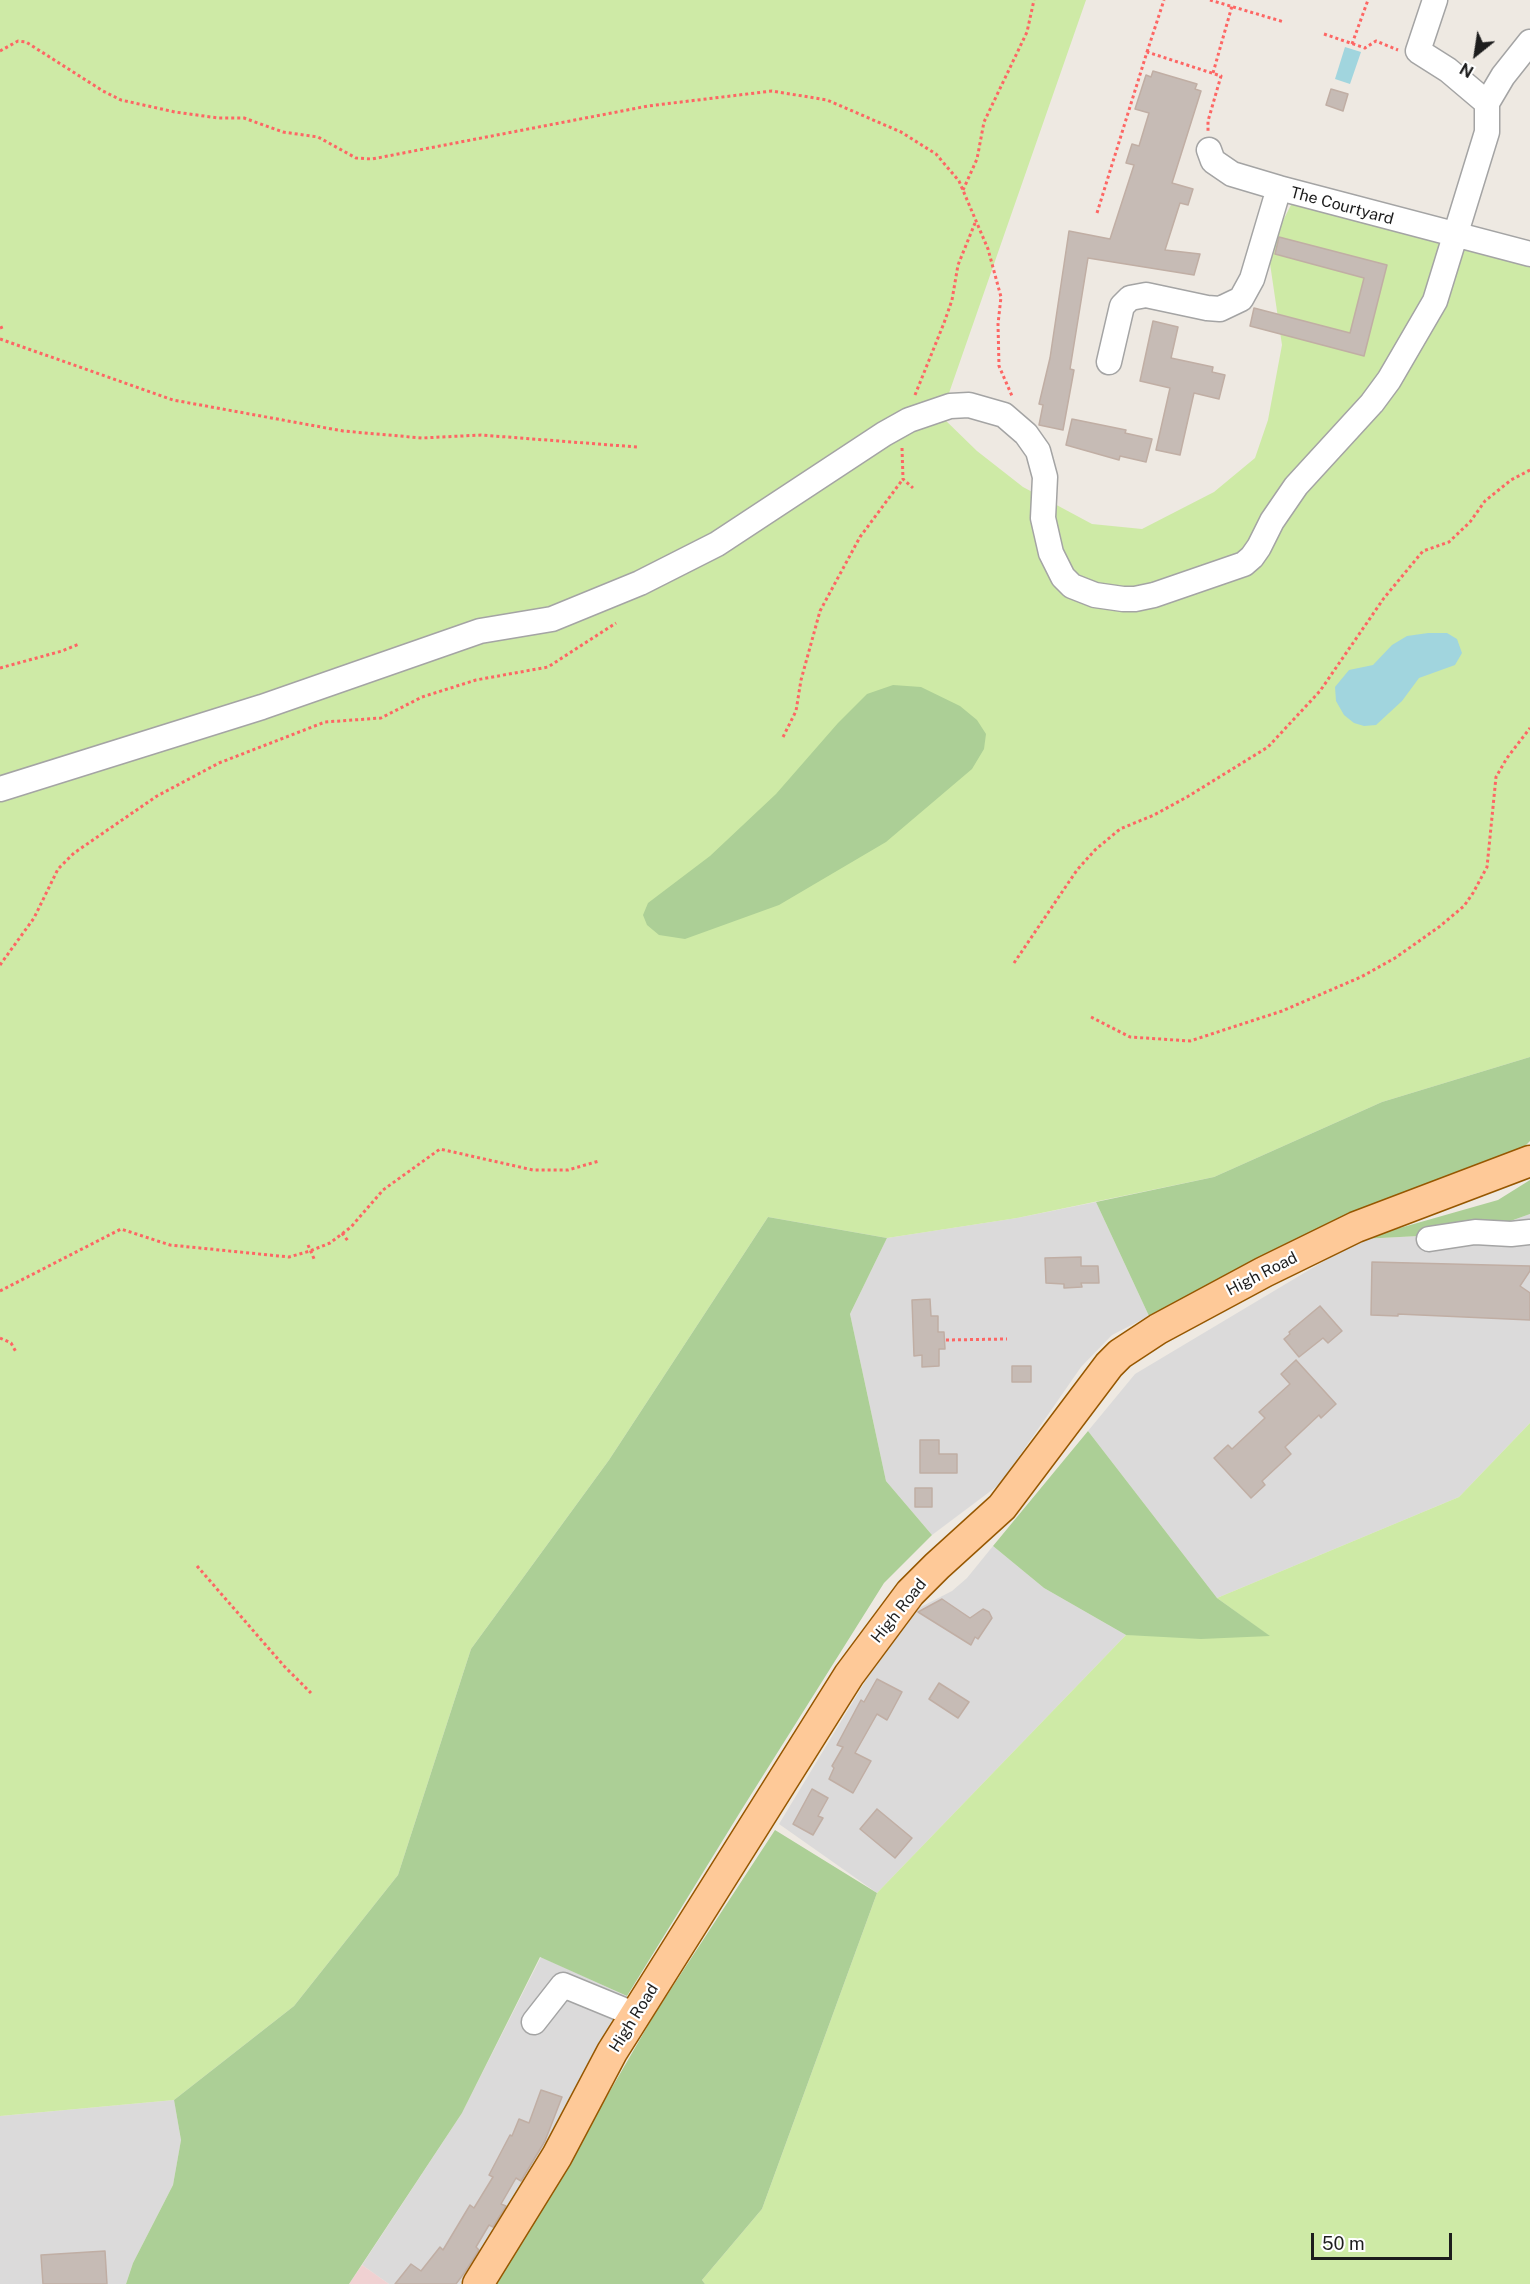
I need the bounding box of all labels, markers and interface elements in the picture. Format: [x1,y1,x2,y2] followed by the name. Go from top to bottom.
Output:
[1446,24,1506,84] north arrow
[1457,59,1477,81] text: N
[1288,183,1396,229] street label: The Courtyard
[1223,1248,1301,1300] street label: High Road
[867,1575,931,1647] street label: High Road
[605,1980,663,2056] street label: High Road
[1314,2221,1455,2259] scale bar
[1322,2233,1365,2254] text: 50 m

